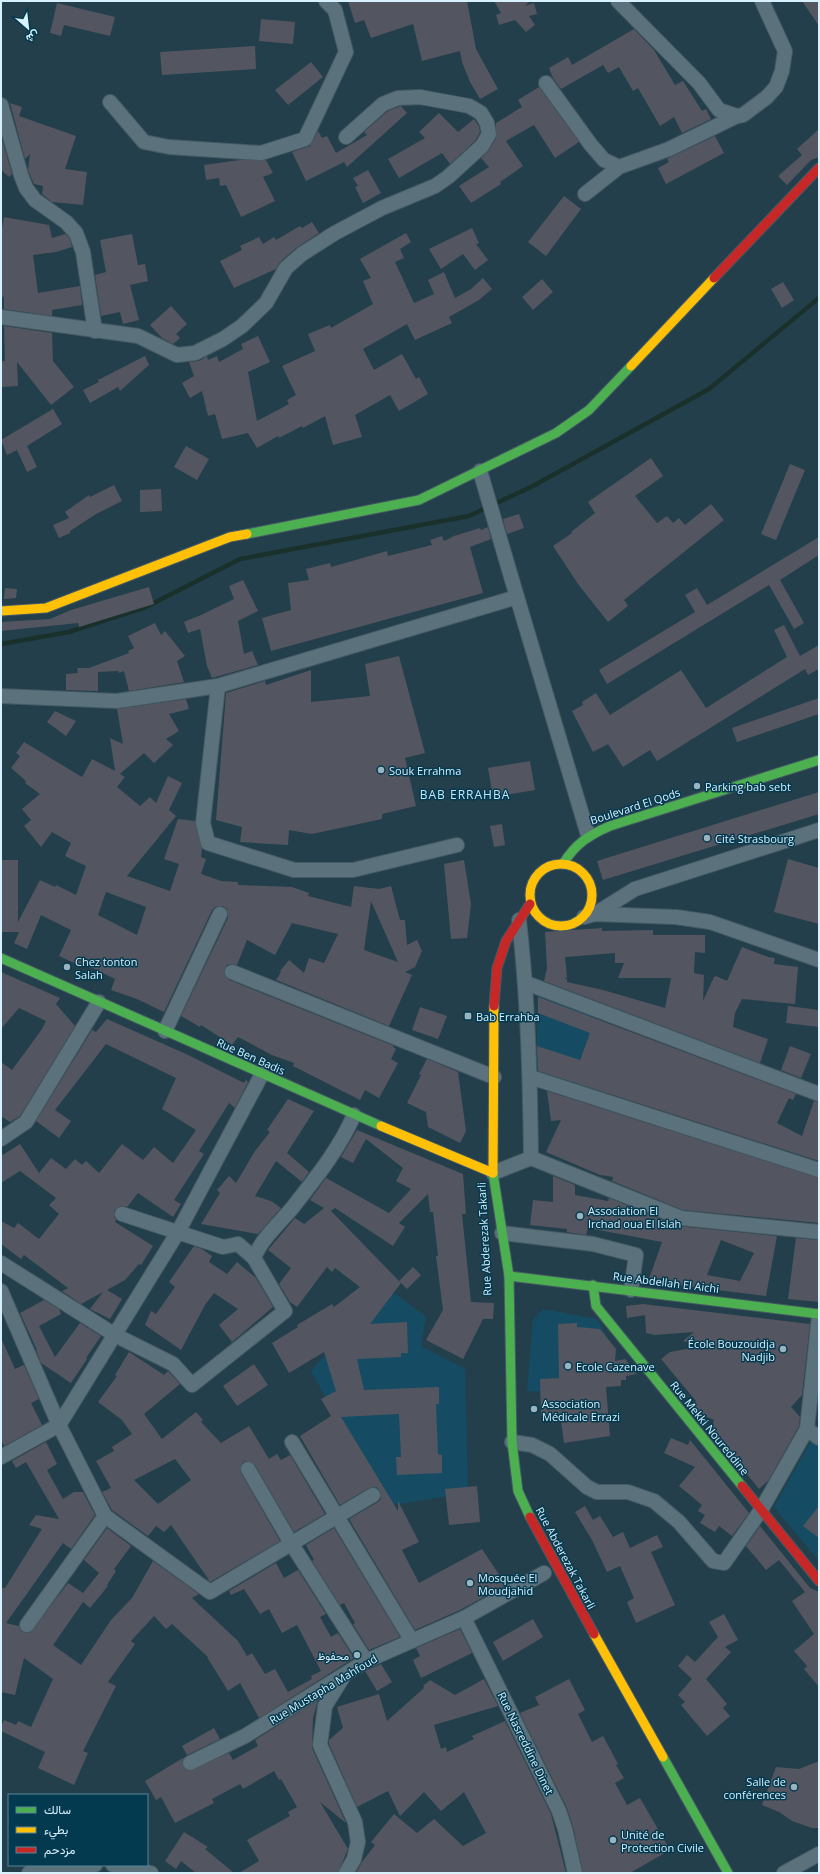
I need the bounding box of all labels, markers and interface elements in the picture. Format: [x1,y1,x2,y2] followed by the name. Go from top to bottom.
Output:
[8,8,48,48] north arrow
[24,28,42,47] text: ش
[389,763,461,778] place label: Souk Errahma
[376,765,386,775] marker: Souk Errahma
[705,779,791,794] place label: Parking bab sebt
[692,781,702,791] marker: Parking bab sebt
[588,784,682,828] street label: Boulevard El Qods
[420,786,510,803] district label: BAB ERRAHBA
[715,831,794,846] place label: Cité Strasbourg
[702,833,712,843] marker: Cité Strasbourg
[75,954,137,982] place label: Chez tonton Salah
[62,962,72,972] marker: Chez tonton Salah
[476,1009,540,1024] place label: Bab Errahba
[463,1011,473,1021] marker: Bab Errahba
[214,1034,288,1078] street label: Rue Ben Badis
[474,1182,494,1296] street label: Rue Abderezak Takarli
[588,1203,681,1231] place label: Association El Irchad oua El Islah
[575,1211,585,1221] marker: Association El Irchad oua El Islah
[612,1268,720,1296] street label: Rue Abdellah El Aichi
[688,1336,775,1364] place label: École Bouzouidja Nadjib
[778,1344,788,1354] marker: École Bouzouidja Nadjib
[576,1359,655,1374] place label: Ecole Cazenave
[563,1361,573,1371] marker: Ecole Cazenave
[667,1378,753,1478] street label: Rue Mekki Noureddine
[542,1396,620,1424] place label: Association Médicale Errazi
[529,1404,539,1414] marker: Association Médicale Errazi
[533,1504,599,1612] street label: Rue Abderezak Takarli
[478,1570,537,1598] place label: Mosquée El Moudjahid
[465,1578,475,1588] marker: Mosquée El Moudjahid
[317,1648,349,1663] place label: محفوظ
[352,1650,362,1660] marker: محفوظ
[266,1651,380,1727] street label: Rue Mustapha Mahfoud
[495,1689,557,1797] street label: Rue Nasreddine Dinet
[723,1774,786,1802] place label: Salle de conférences
[789,1782,799,1792] marker: Salle de conférences
[8,1794,148,1866] legend
[44,1801,71,1818] text: سالك
[44,1821,68,1840] text: بطيء
[621,1827,704,1855] place label: Unité de Protection Civile
[608,1835,618,1845] marker: Unité de Protection Civile
[44,1841,75,1858] text: مزدحم

